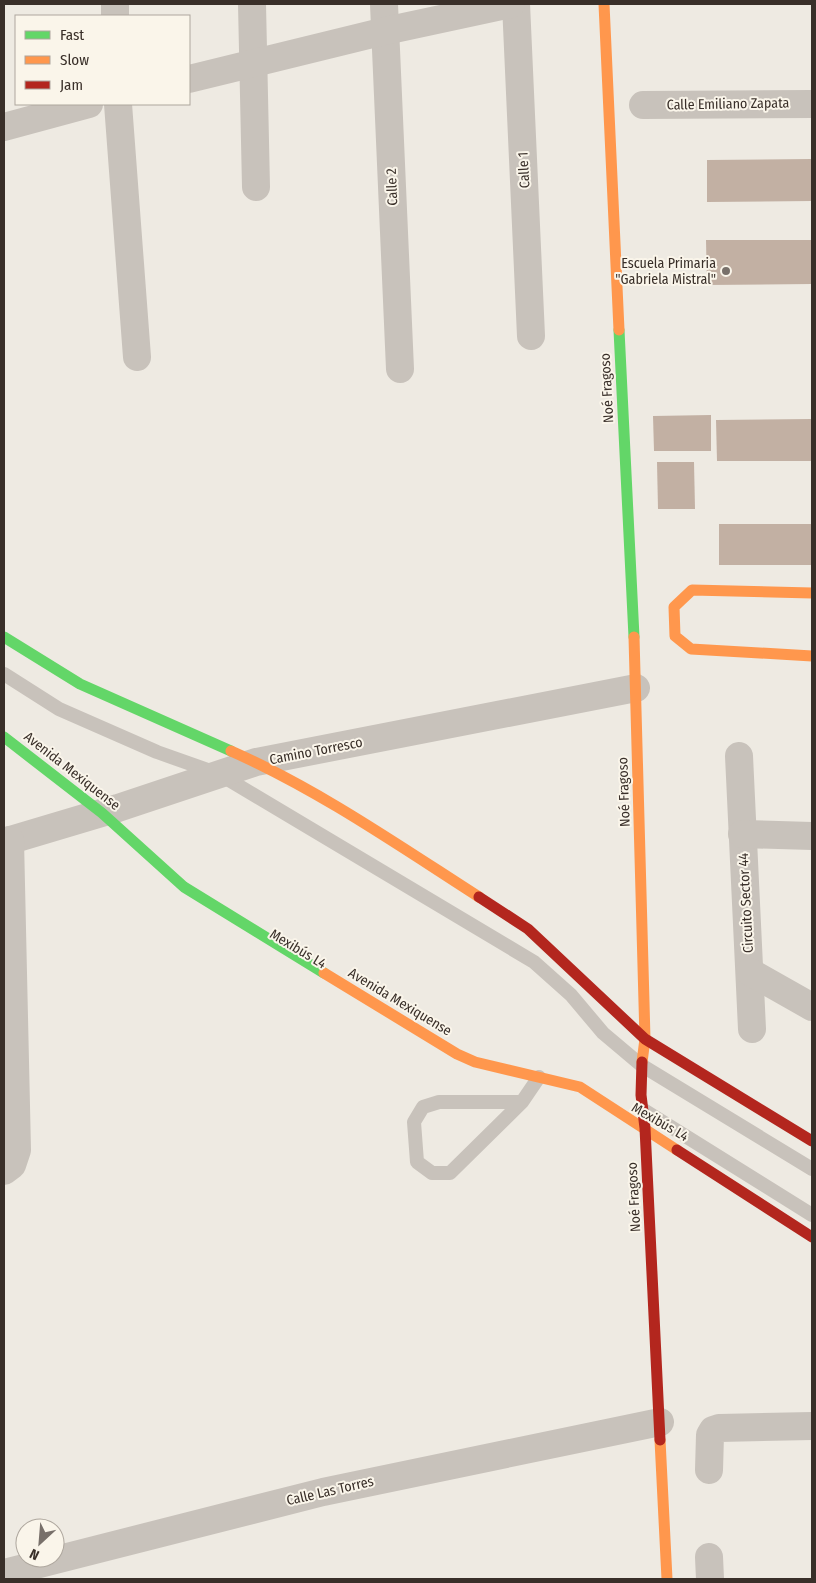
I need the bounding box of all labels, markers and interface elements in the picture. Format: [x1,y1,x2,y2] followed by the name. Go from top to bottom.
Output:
[15,15,190,105] legend
[60,26,84,44] text: Fast
[60,51,89,69] text: Slow
[60,76,83,94] text: Jam
[666,94,790,114] street label: Calle Emiliano Zapata
[515,151,533,189] street label: Calle 1
[383,168,401,206] street label: Calle 2
[615,255,716,288] place label: Escuela Primaria "Gabriela Mistral"
[720,265,732,277] marker: Escuela Primaria "Gabriela Mistral"
[597,353,617,423] street label: Noé Fragoso
[20,728,124,814] street label: Avenida Mexiquense
[268,734,364,768] street label: Camino Torresco
[614,757,634,827] street label: Noé Fragoso
[735,852,757,953] street label: Circuito Sector 44
[267,926,330,973] street label: Mexibús L4
[345,964,455,1040] street label: Avenida Mexiquense
[629,1099,692,1145] street label: Mexibús L4
[624,1162,644,1232] street label: Noé Fragoso
[285,1473,375,1509] street label: Calle Las Torres
[15,1518,65,1568] north arrow
[27,1545,42,1564] text: N

